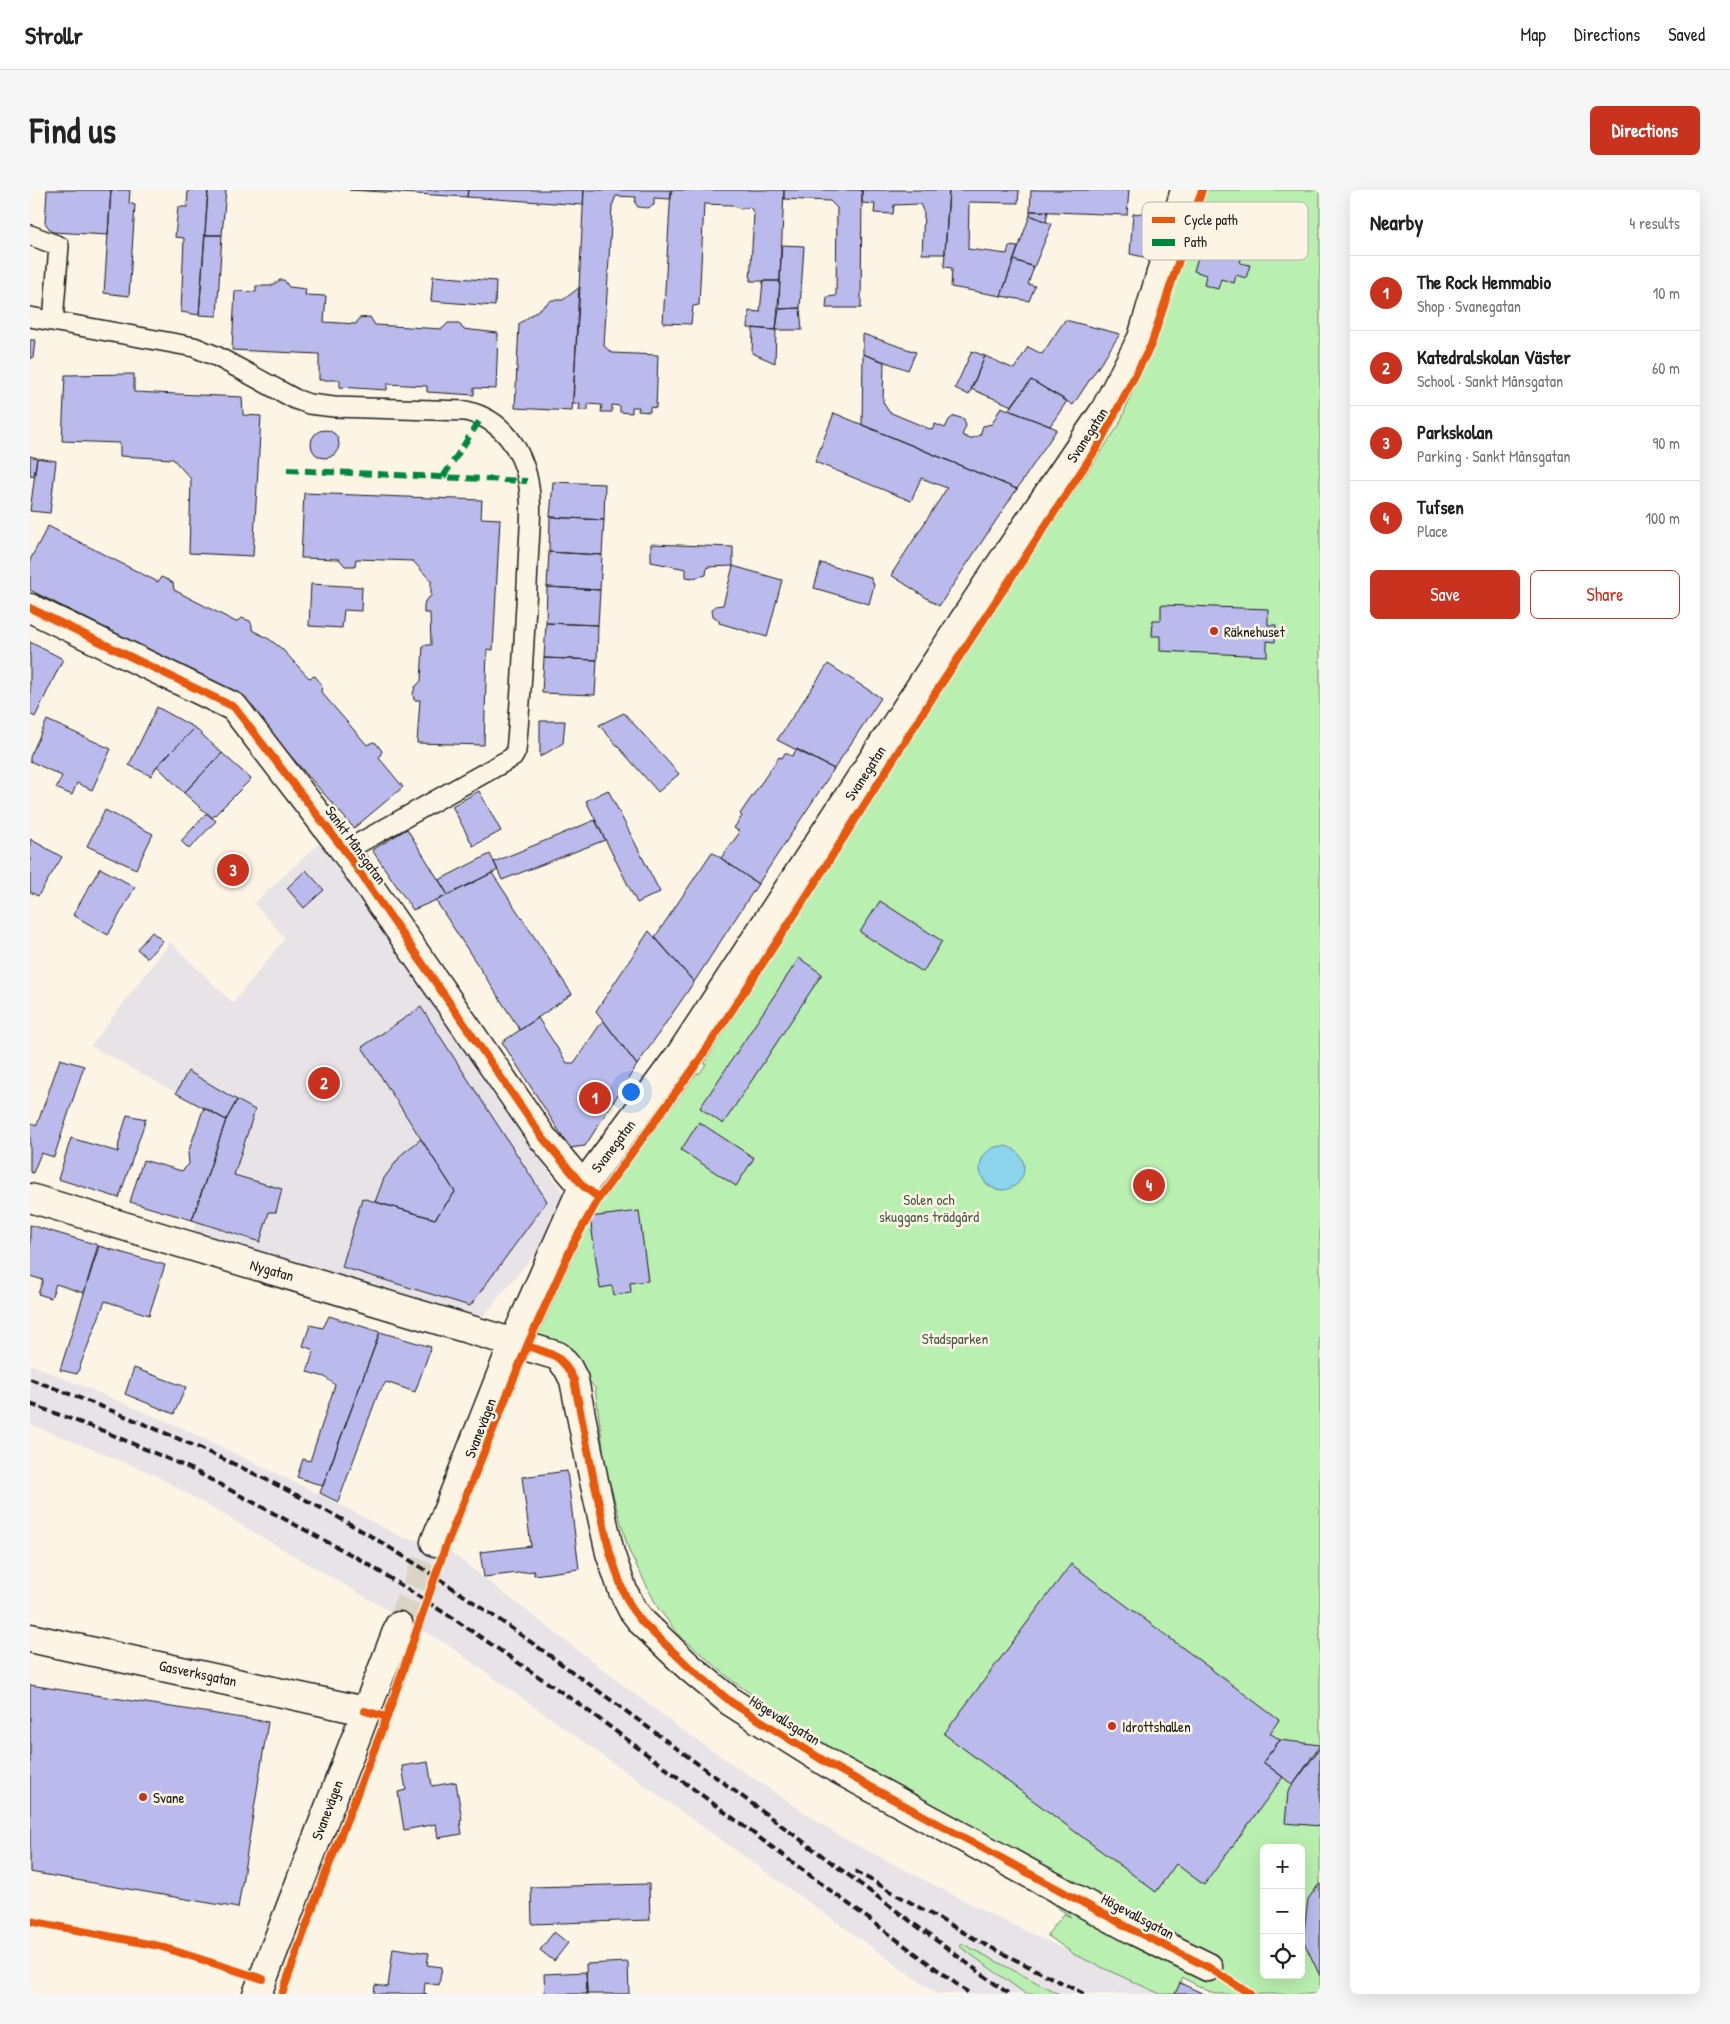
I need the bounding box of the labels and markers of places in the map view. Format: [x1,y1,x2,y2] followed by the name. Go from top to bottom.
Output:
[1224,621,1286,642] place label: Räknehuset
[1208,625,1220,637] marker: Räknehuset
[217,851,249,889] pin: 3
[308,1064,340,1102] pin: 2
[579,1079,611,1117] pin: 1
[1133,1166,1165,1204] pin: 4
[1122,1716,1191,1737] place label: Idrottshallen
[1106,1720,1118,1732] marker: Idrottshallen
[153,1787,185,1808] place label: Svane
[137,1791,149,1803] marker: Svane

